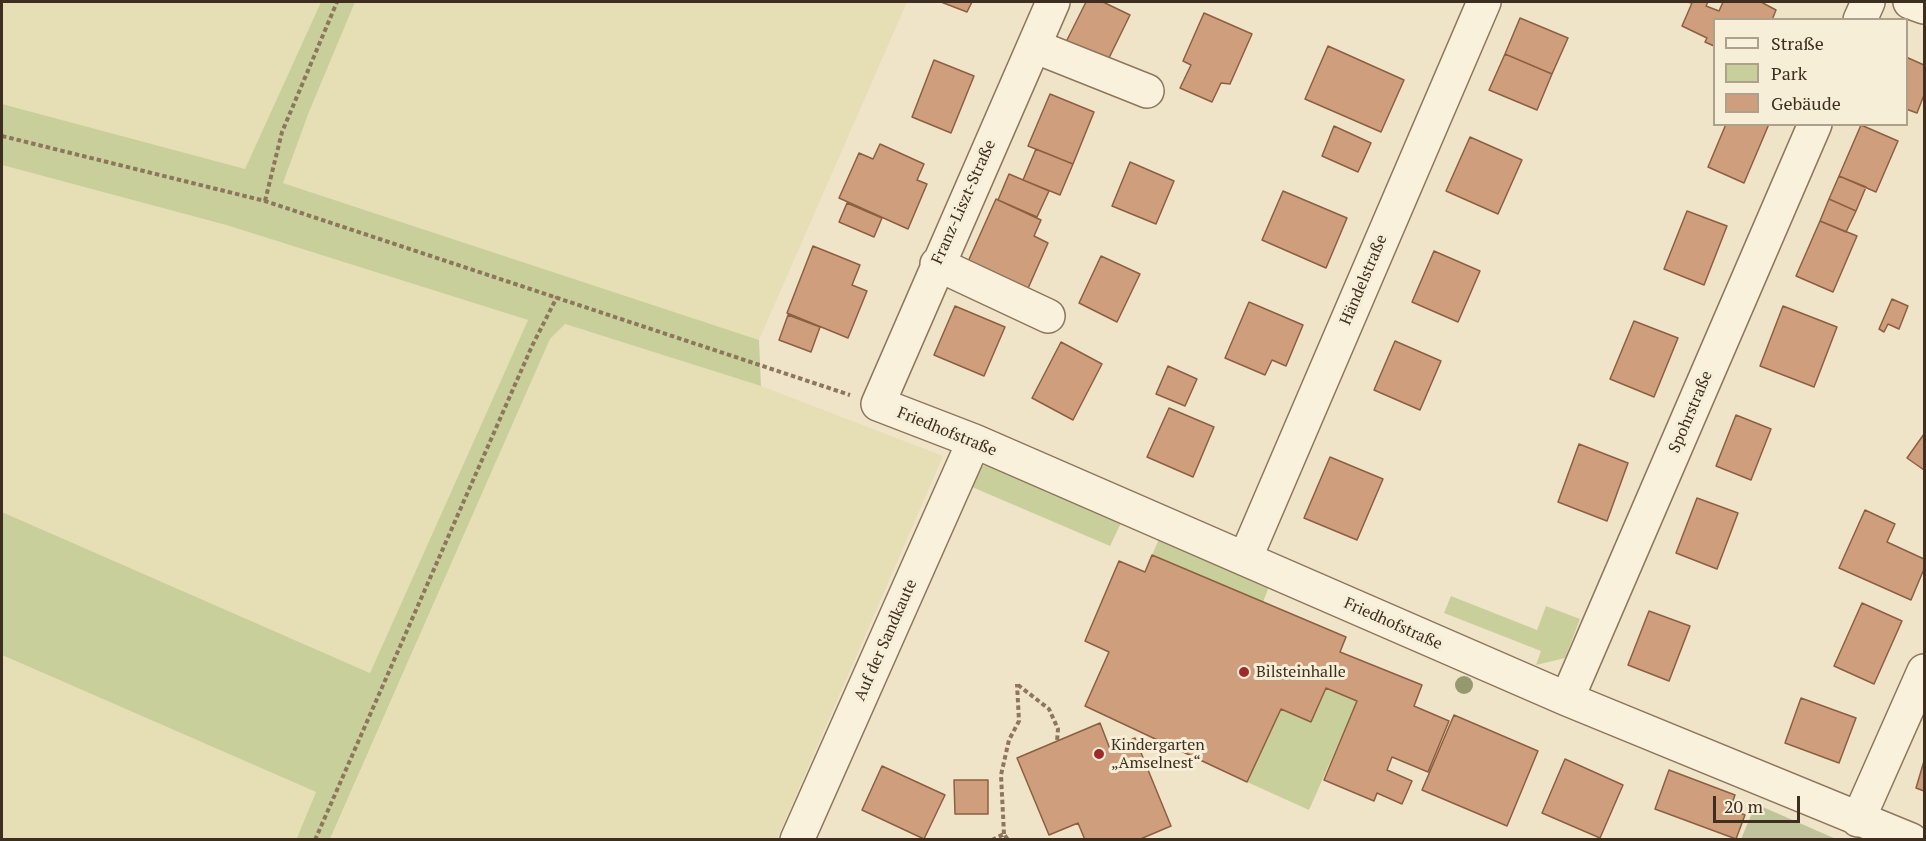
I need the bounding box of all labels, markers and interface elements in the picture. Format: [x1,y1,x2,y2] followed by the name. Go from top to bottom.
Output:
[1713,18,1908,126] legend
[1771,31,1824,55] text: Straße
[1771,61,1807,85] text: Park
[1771,91,1841,115] text: Gebäude
[928,137,1000,267] street label: Franz-Liszt-Straße
[1336,232,1392,328] street label: Händelstraße
[1665,368,1717,456] street label: Spohrstraße
[894,403,1000,461] street label: Friedhofstraße
[851,576,921,704] street label: Auf der Sandkaute
[1341,594,1445,654] street label: Friedhofstraße
[1256,662,1346,682] place label: Bilsteinhalle
[1237,665,1251,679] marker: Bilsteinhalle
[1111,735,1205,773] place label: Kindergarten „Amselnest“
[1092,747,1106,761] marker: Kindergarten „Amselnest“
[1716,784,1803,822] scale bar
[1724,794,1763,818] text: 20 m

